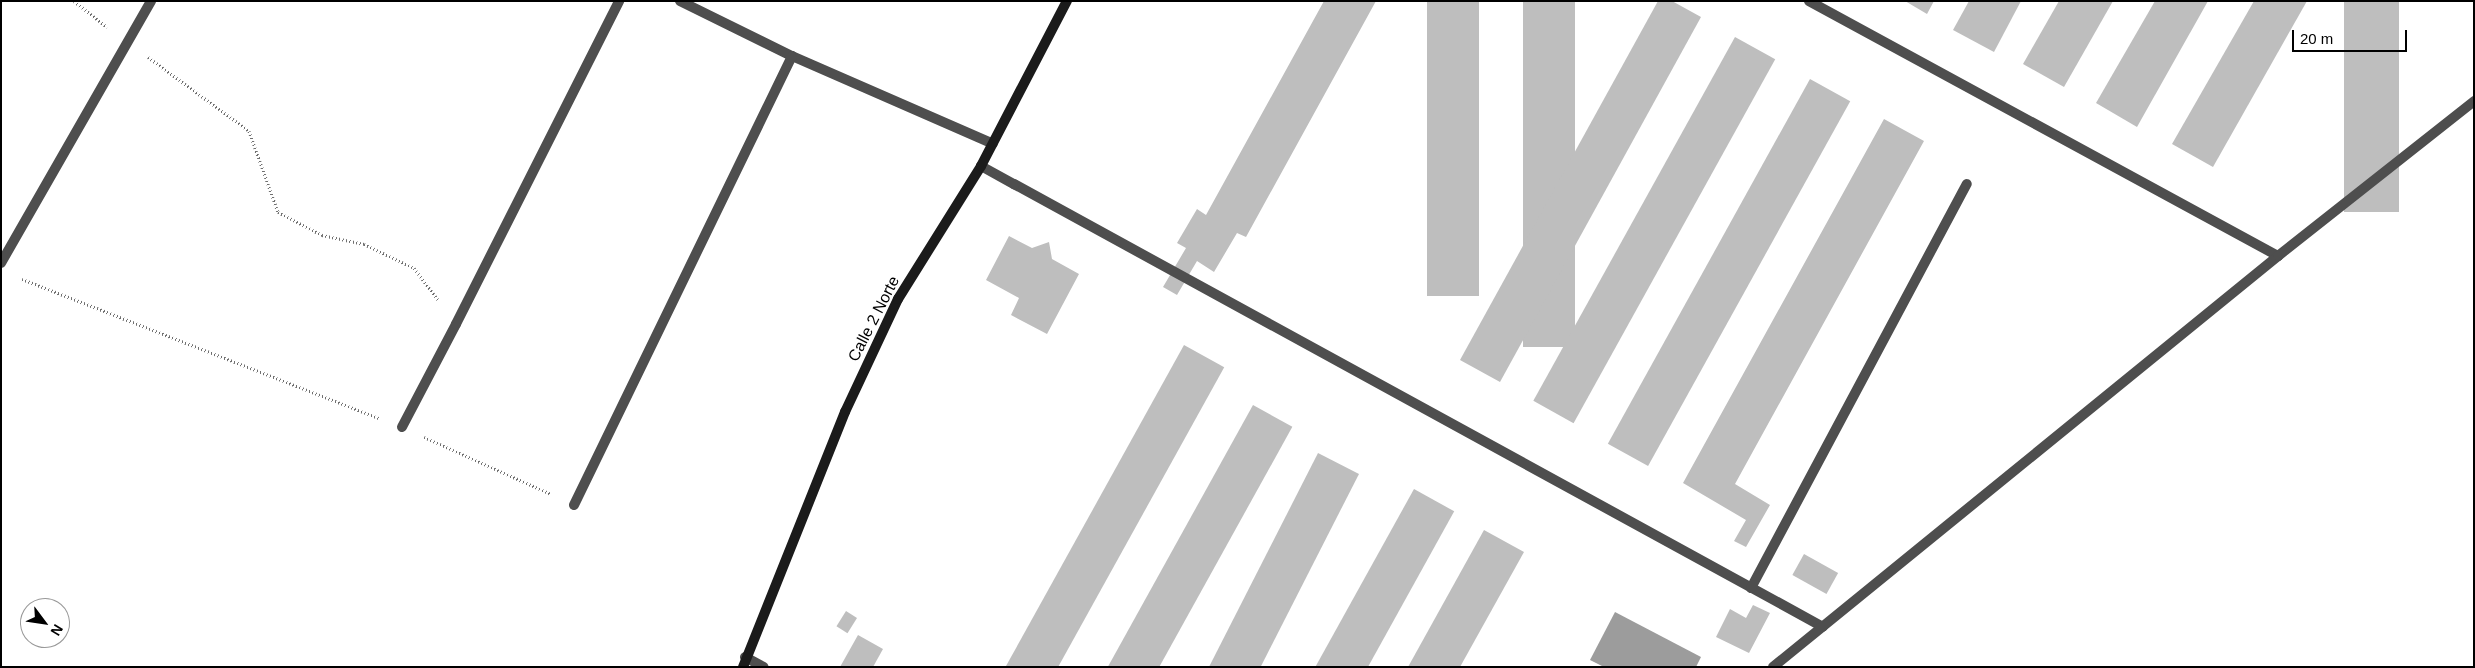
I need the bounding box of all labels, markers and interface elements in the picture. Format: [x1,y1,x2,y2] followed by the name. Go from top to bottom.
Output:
[2295,20,2410,52] scale bar
[2300,30,2333,47] text: 20 m
[844,273,904,365] street label: Calle 2 Norte
[20,598,70,648] north arrow
[48,622,66,639] text: N

